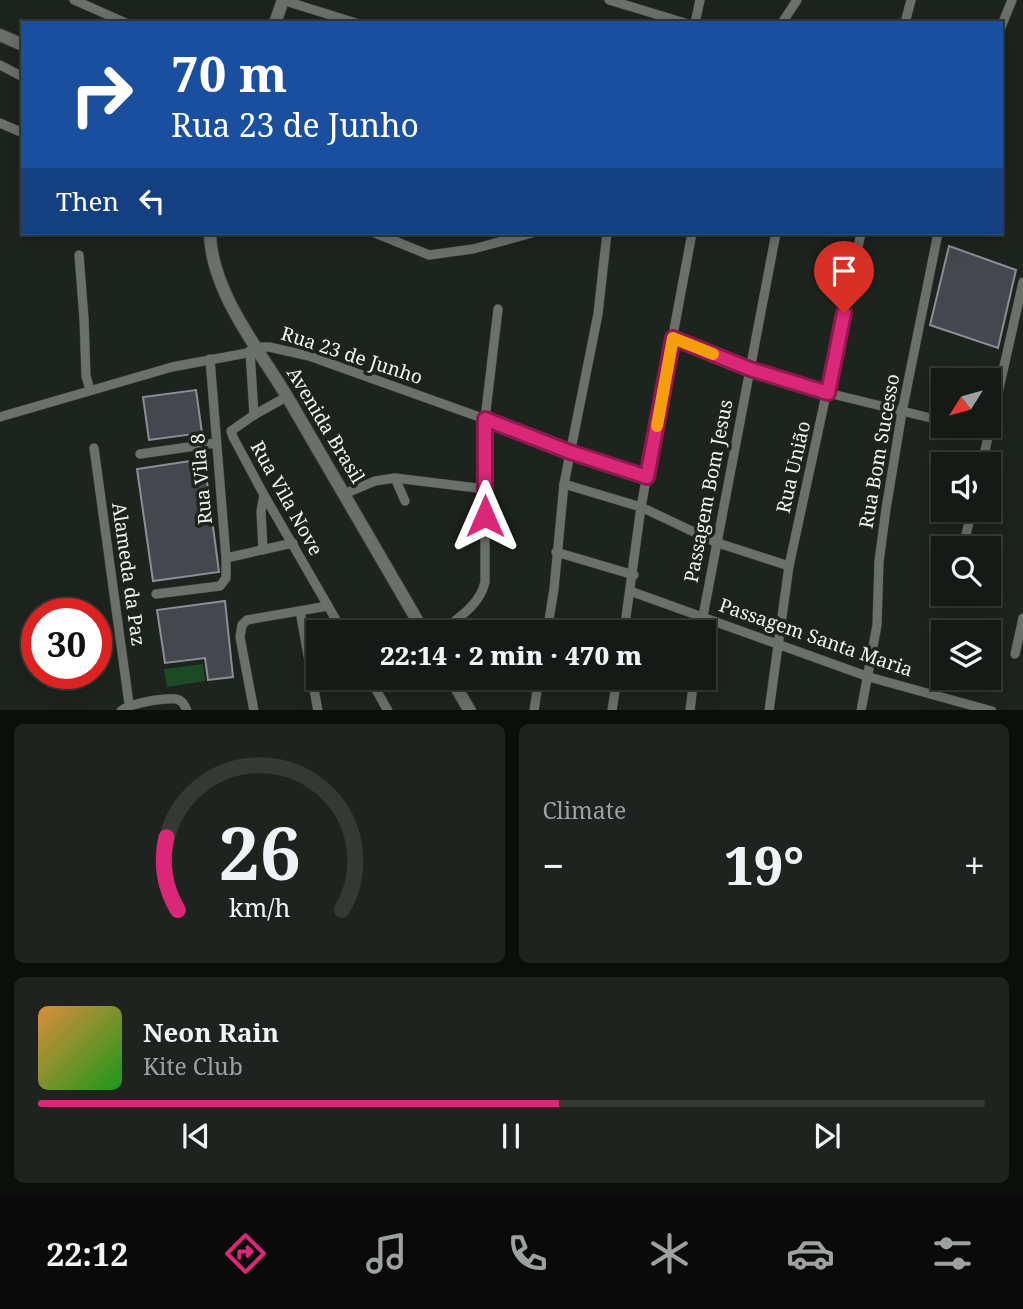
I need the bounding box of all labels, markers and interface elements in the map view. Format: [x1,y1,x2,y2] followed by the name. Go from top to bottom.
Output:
[171,40,287,106] text: 70 m
[56,49,147,140] icon: right
[171,103,419,146] text: Rua 23 de Junho
[133,182,171,220] icon: left
[56,183,119,219] text: Then
[814,241,874,313] pin
[825,252,863,290] icon: arrive
[278,320,426,390] street label: Rua 23 de Junho
[281,362,371,488] street label: Avenida Brasil
[931,368,1001,438] north arrow
[931,368,1001,690] map controls
[853,372,905,530] street label: Rua Bom Sucesso
[678,397,738,585] street label: Passagem Bom Jesus
[770,418,816,516] street label: Rua União
[184,432,218,526] street label: Rua Vila 8
[245,436,329,560] street label: Rua Vila Nove
[931,452,1001,522] button: sound
[448,479,522,553] position arrow
[106,501,152,647] street label: Alameda da Paz
[931,536,1001,606] button: search
[716,592,916,682] street label: Passagem Santa Maria
[21,598,112,689] speed limit sign: 30
[931,620,1001,690] button: layers
[380,637,642,673] text: 22:14 · 2 min · 470 m
[543,794,626,826] text: Climate
[218,802,300,901] text: 26
[724,829,804,900] text: 19°
[543,839,565,891] text: −
[964,839,985,891] text: +
[229,889,290,923] text: km/h
[143,1014,279,1050] text: Neon Rain
[143,1050,243,1082] text: Kite Club
[177,1117,215,1155] icon: previous
[492,1117,530,1155] icon: pause
[808,1117,846,1155] icon: next
[221,1229,270,1278] icon: directions
[362,1229,411,1278] icon: music
[503,1229,552,1278] icon: phone
[645,1229,694,1278] icon: climate
[786,1229,835,1278] icon: car
[928,1229,977,1278] icon: filters
[46,1232,128,1275] text: 22:12

